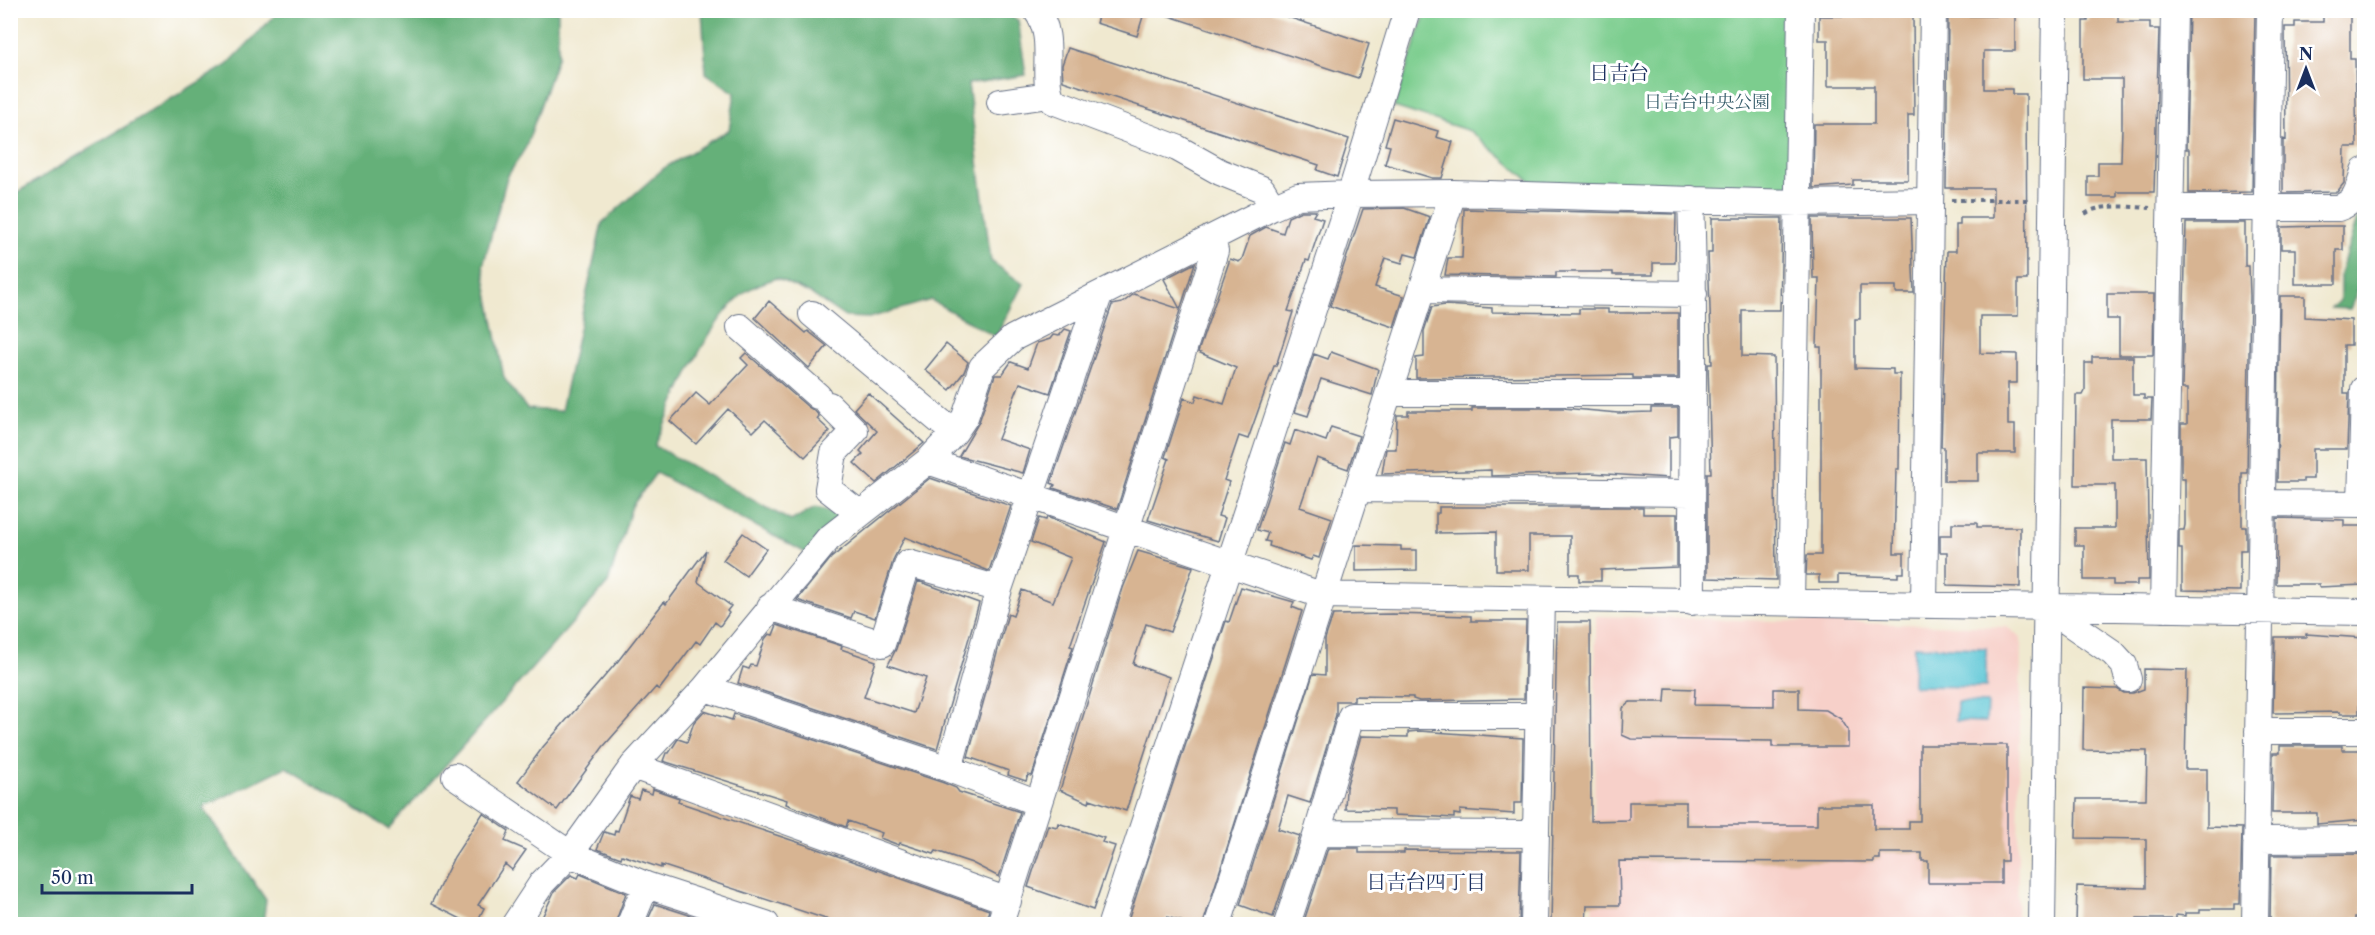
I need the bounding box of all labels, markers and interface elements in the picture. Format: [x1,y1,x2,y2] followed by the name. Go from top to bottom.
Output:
[2276,39,2336,99] north arrow
[2299,44,2313,64] text: N
[1589,61,1649,85] district label: 日吉台
[1644,91,1770,113] park label: 日吉台中央公園
[42,857,192,895] scale bar
[51,867,94,889] text: 50 m
[1366,870,1486,894] district label: 日吉台四丁目

